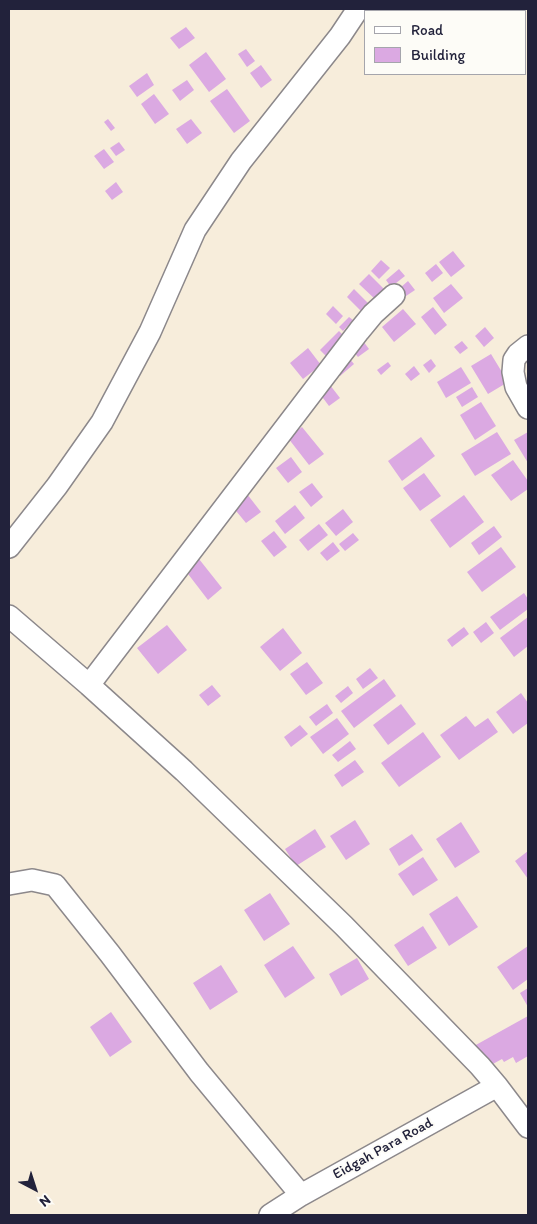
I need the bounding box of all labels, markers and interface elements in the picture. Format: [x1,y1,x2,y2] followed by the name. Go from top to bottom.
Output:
[364,10,527,75] legend
[411,21,443,39] text: Road
[411,46,465,64] text: Building
[330,1114,436,1184] street label: Eidgah Para Road
[10,1164,60,1214] north arrow
[36,1191,54,1210] text: N

